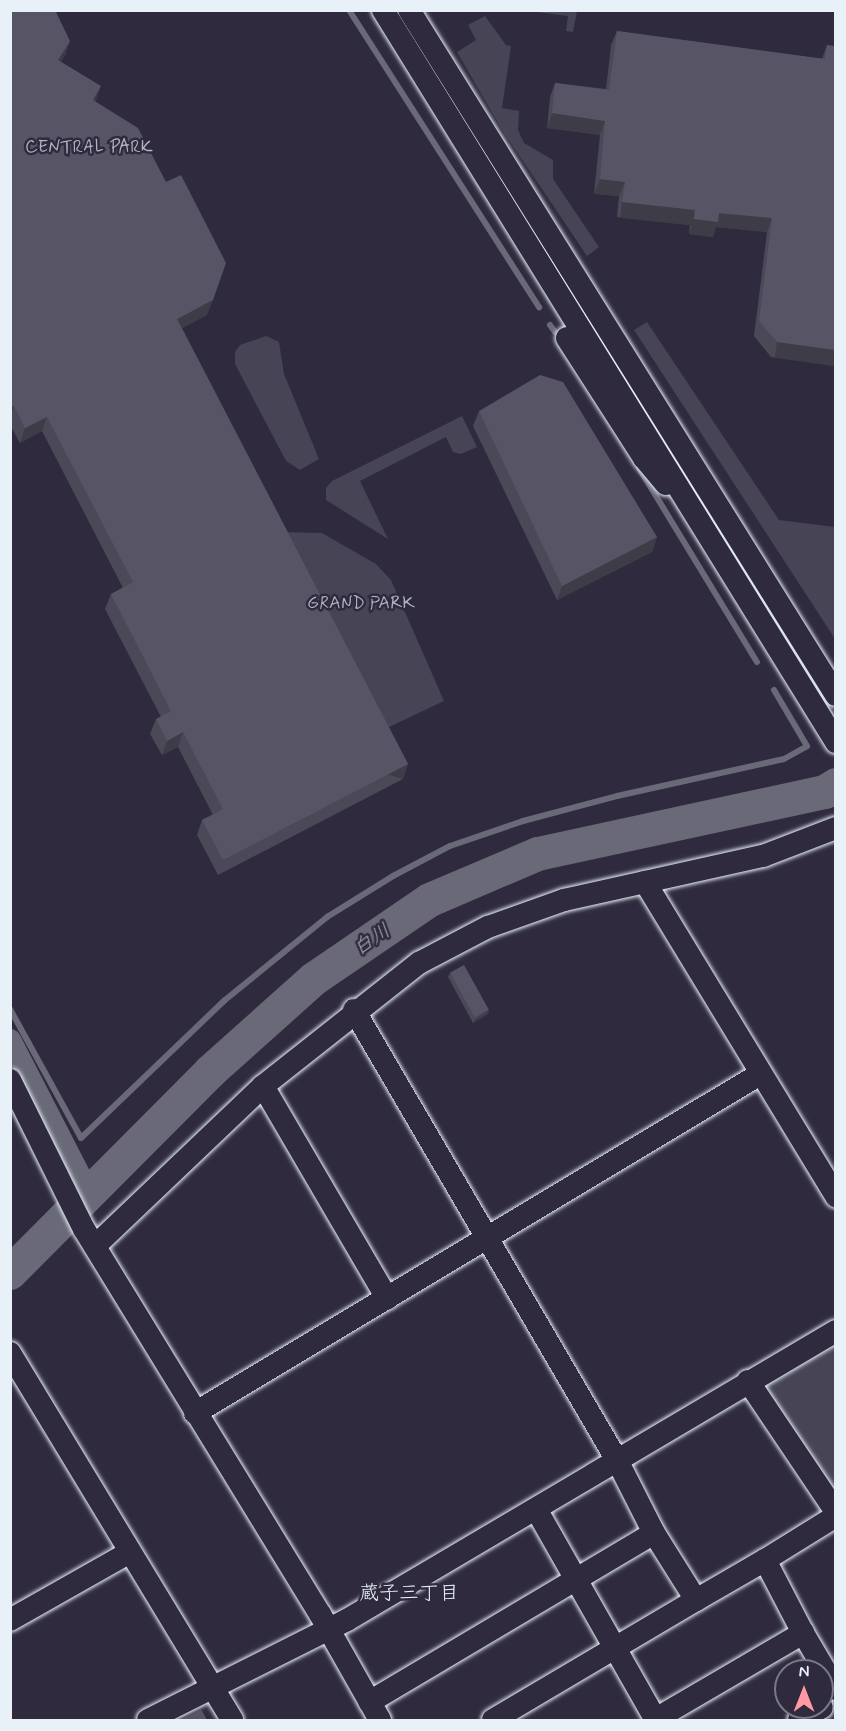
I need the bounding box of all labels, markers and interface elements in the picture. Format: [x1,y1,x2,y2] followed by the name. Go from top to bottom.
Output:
[26,136,152,158] park label: CENTRAL PARK
[309,592,413,614] park label: GRAND PARK
[349,919,395,961] water label: 白川
[359,1581,459,1605] district label: 蔵子三丁目
[774,1659,834,1719] north arrow
[799,1662,809,1683] text: N

